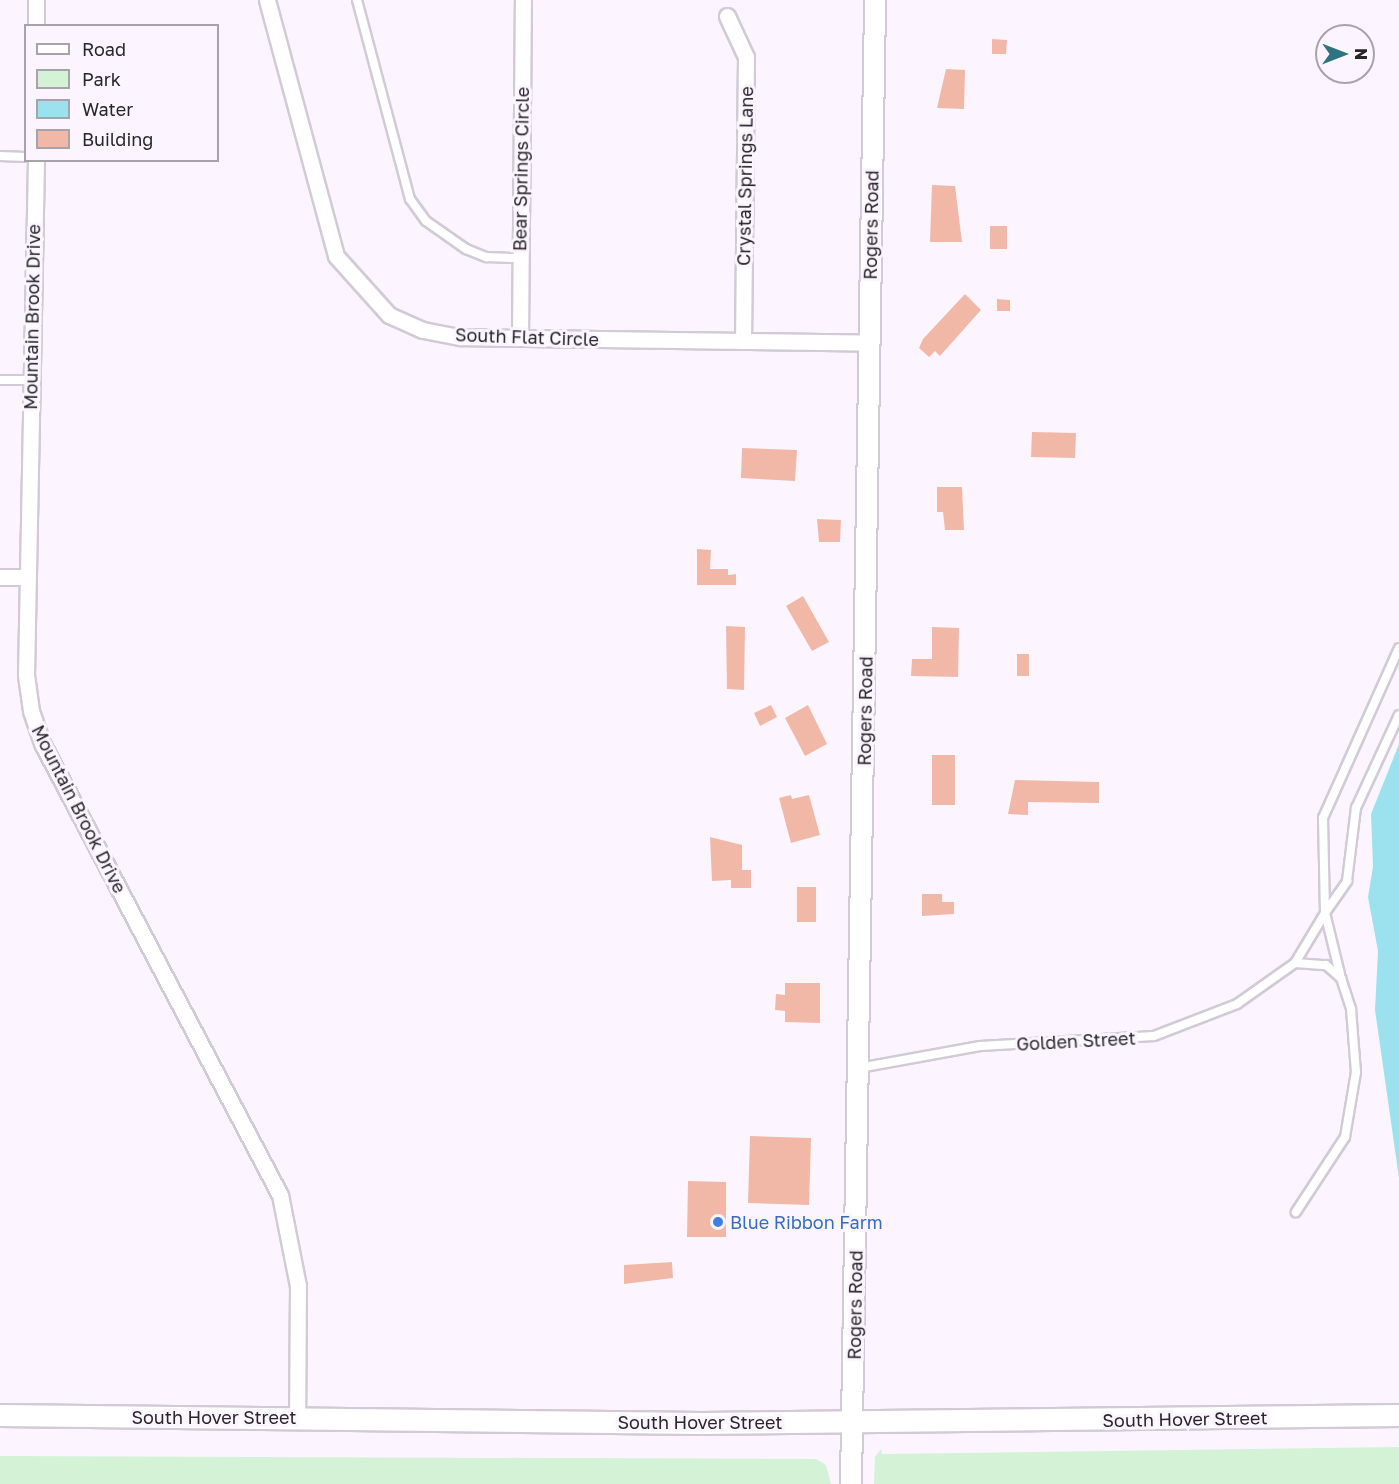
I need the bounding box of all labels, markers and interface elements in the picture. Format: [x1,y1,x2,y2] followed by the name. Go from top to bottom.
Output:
[24,24,219,162] legend
[1315,24,1375,84] north arrow
[82,38,126,60] text: Road
[1351,48,1371,60] text: N
[82,68,121,90] text: Park
[733,86,757,266] street label: Crystal Springs Lane
[509,87,533,251] street label: Bear Springs Circle
[82,98,133,120] text: Water
[82,128,153,150] text: Building
[859,170,883,280] street label: Rogers Road
[20,224,44,410] street label: Mountain Brook Drive
[455,324,599,350] street label: South Flat Circle
[853,656,877,766] street label: Rogers Road
[27,721,131,897] street label: Mountain Brook Drive
[1016,1027,1136,1055] street label: Golden Street
[730,1211,883,1233] place label: Blue Ribbon Farm
[711,1215,725,1229] marker: Blue Ribbon Farm
[843,1250,867,1360] street label: Rogers Road
[131,1406,297,1428] street label: South Hover Street
[1102,1407,1268,1431] street label: South Hover Street
[617,1411,783,1433] street label: South Hover Street

